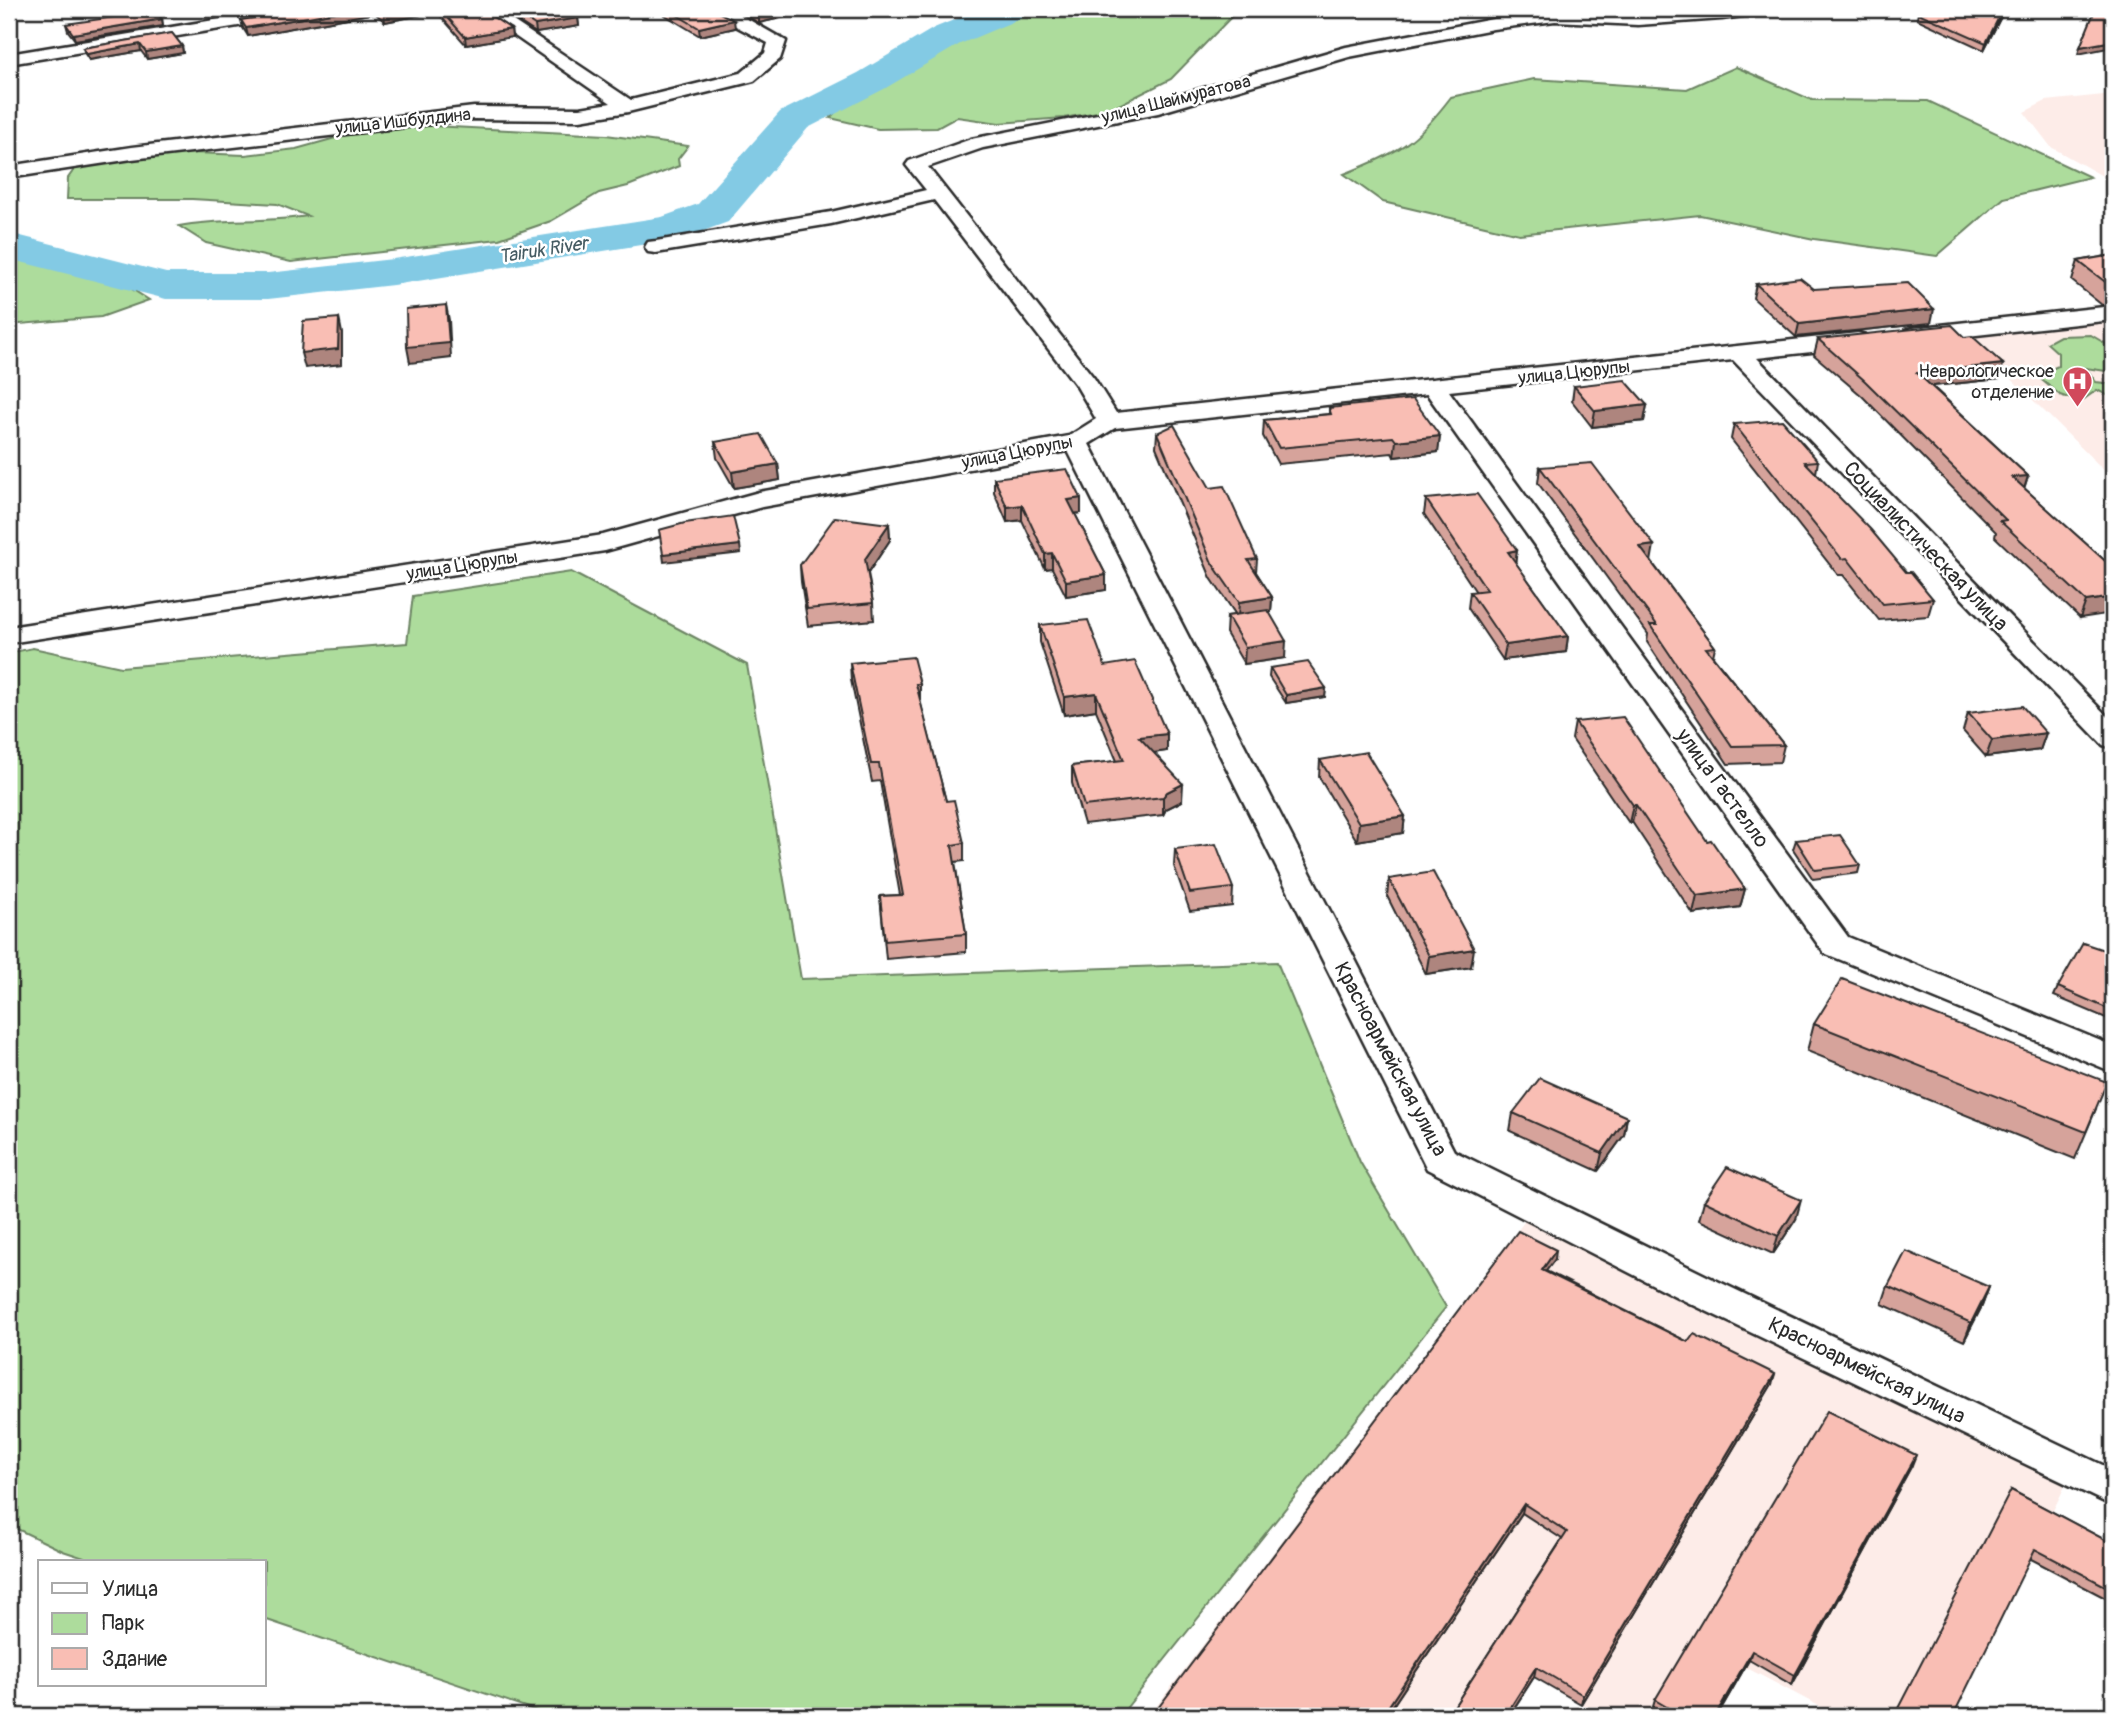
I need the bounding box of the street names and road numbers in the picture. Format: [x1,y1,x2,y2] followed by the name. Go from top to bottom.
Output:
[1098,70,1253,129] street label: улица Шаймуратова
[333,103,472,140] street label: улица Ишбулдина
[1516,355,1631,390] street label: улица Цюрупы
[959,430,1074,475] street label: улица Цюрупы
[1837,456,2014,637] street label: Социалистическая улица
[404,545,519,586] street label: улица Цюрупы
[1670,722,1775,853] street label: улица Гастелло
[1328,957,1453,1161] street label: Красноармейская улица
[1764,1311,1970,1430] street label: Красноармейская улица

